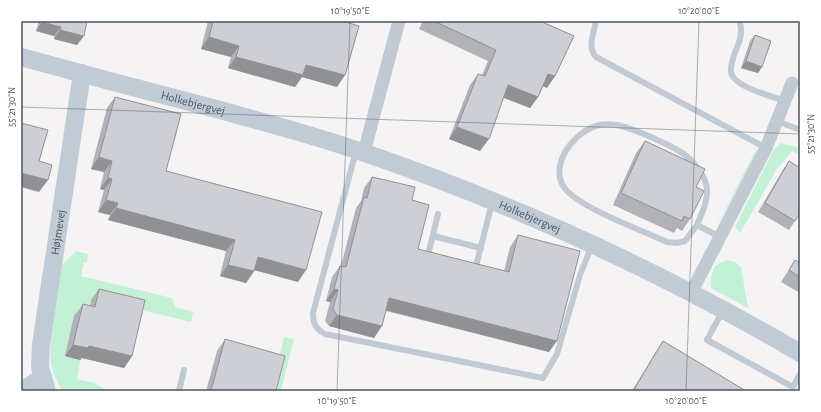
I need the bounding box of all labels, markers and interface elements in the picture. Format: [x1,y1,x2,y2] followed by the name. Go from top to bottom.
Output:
[331,6,369,16] text: 10°19'50"E
[678,6,720,16] text: 10°20'00"E
[7,87,17,127] text: 55°21'30"N
[160,89,227,118] street label: Holkebjergvej
[806,114,816,154] text: 55°21'30"N
[497,198,563,236] street label: Holkebjergvej
[49,209,68,256] street label: Højmevej
[318,396,356,406] text: 10°19'50"E
[665,396,707,406] text: 10°20'00"E

